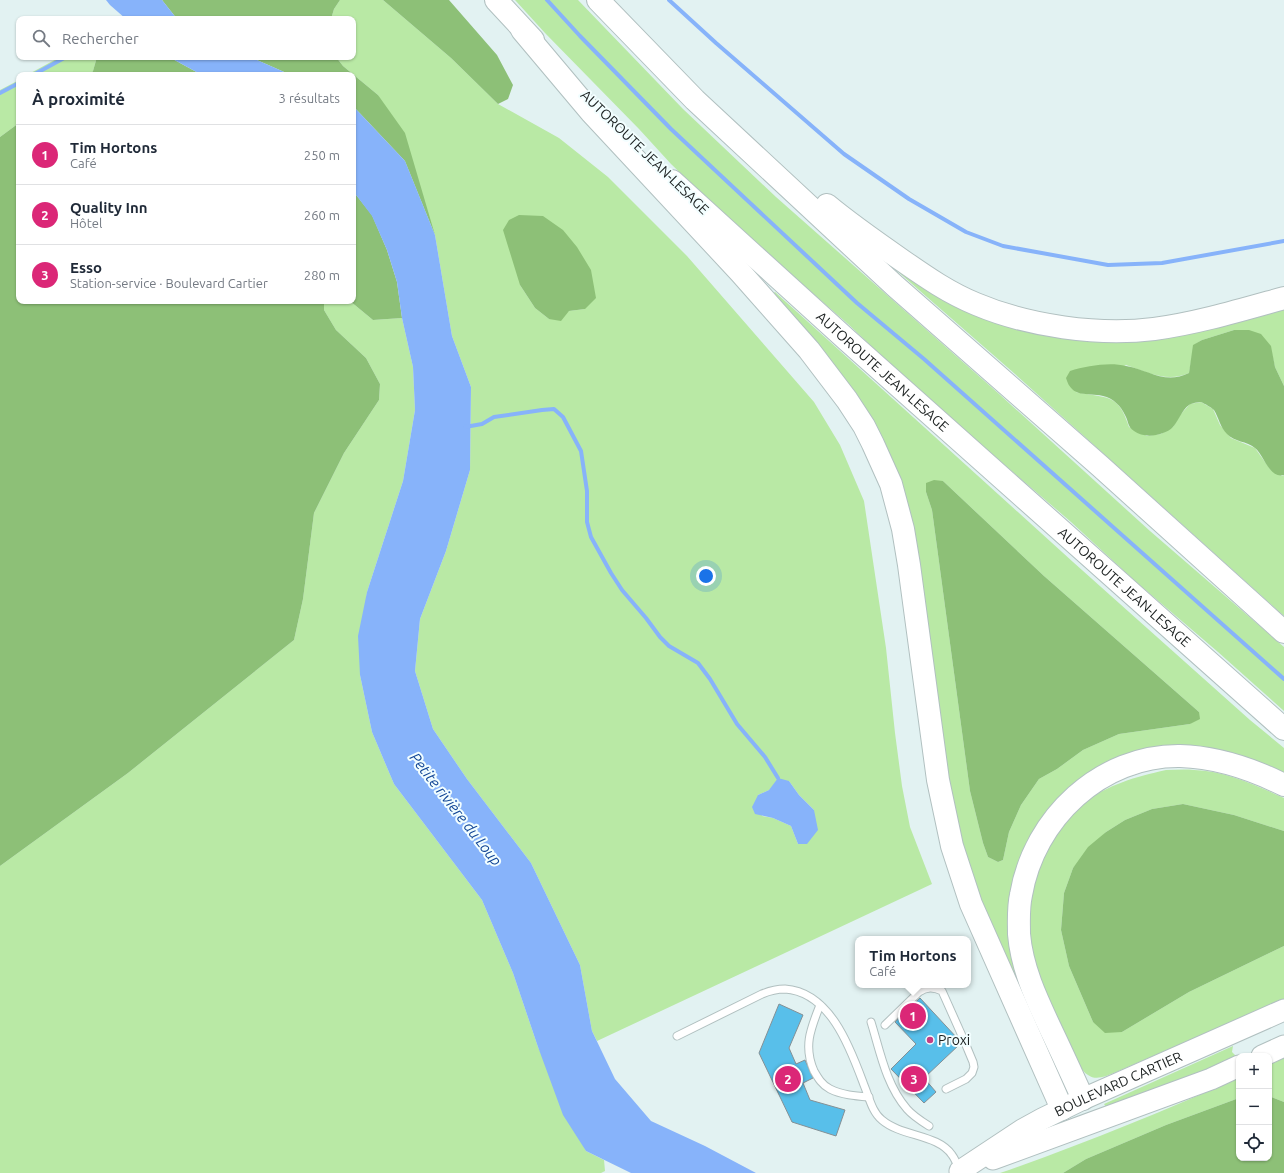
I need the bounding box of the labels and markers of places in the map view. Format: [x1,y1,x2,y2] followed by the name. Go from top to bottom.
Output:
[900,1001,926,1031] pin: 1
[938,1032,970,1048] place label: Proxi
[925,1035,935,1045] marker: Proxi
[775,1064,801,1094] pin: 2
[901,1064,927,1094] pin: 3

